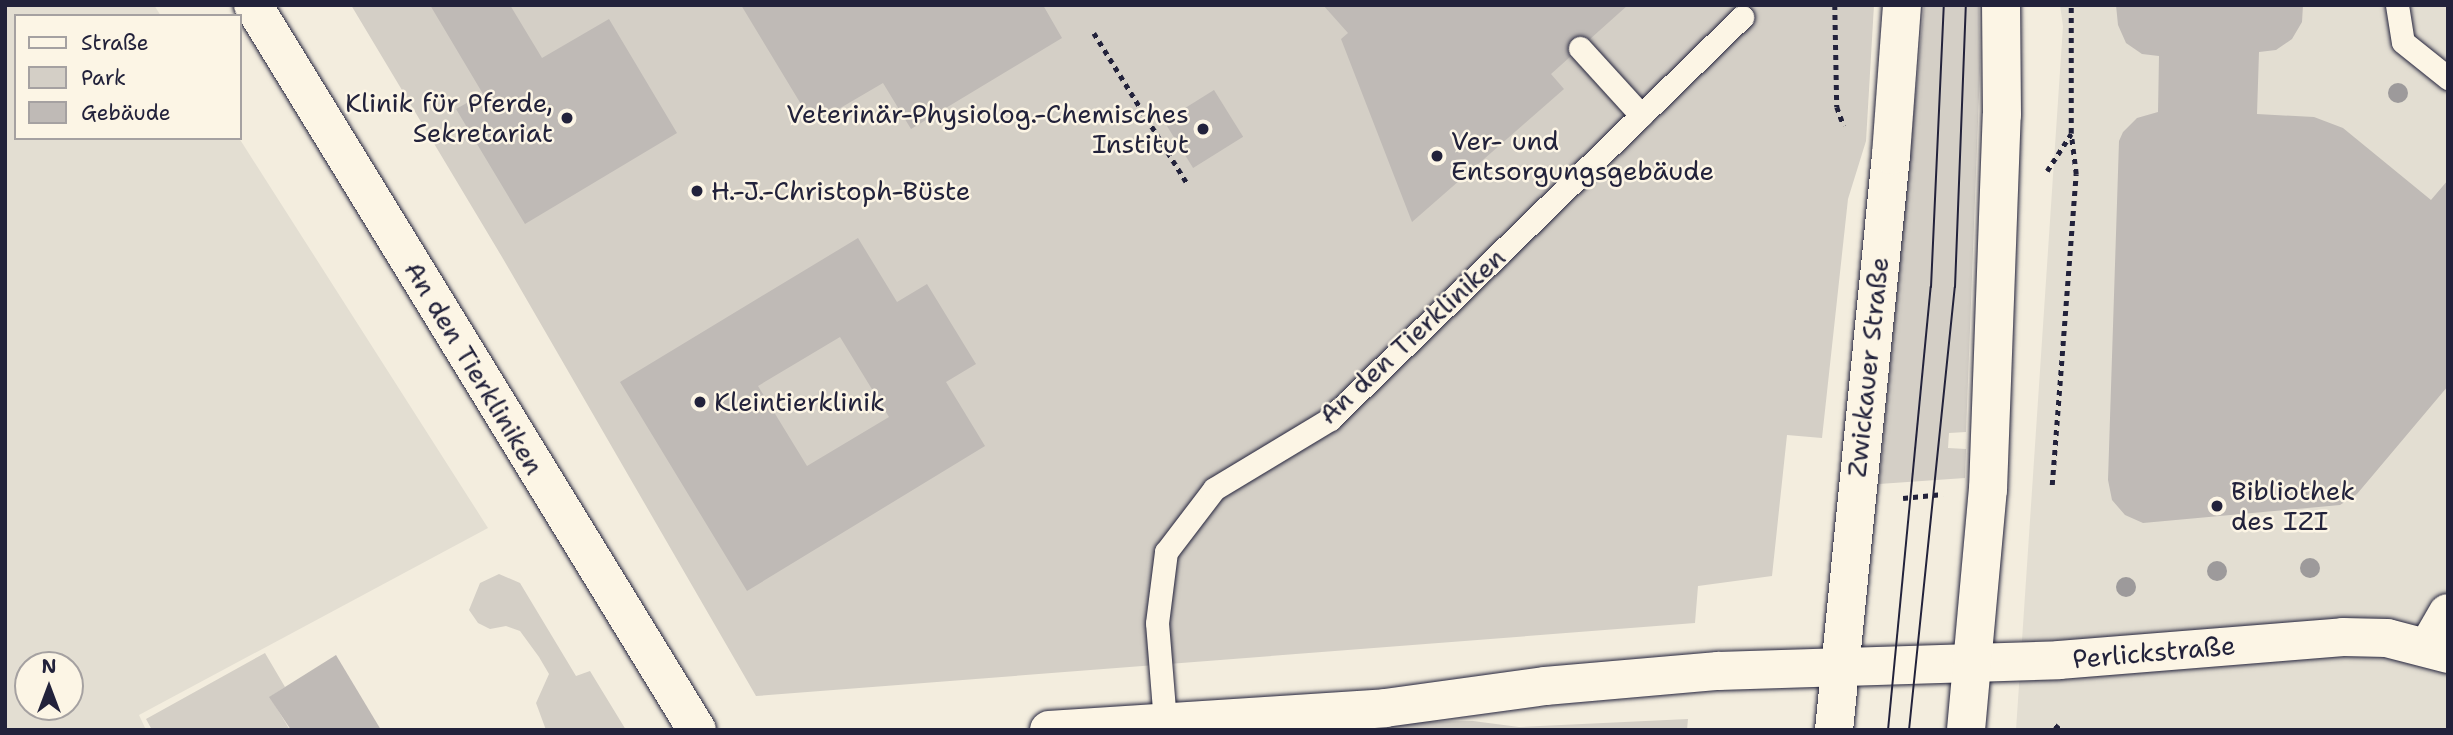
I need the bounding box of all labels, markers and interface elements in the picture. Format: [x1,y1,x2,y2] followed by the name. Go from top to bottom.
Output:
[14,14,242,140] legend
[81,29,149,57] text: Straße
[81,64,126,92] text: Park
[345,87,553,148] place label: Klinik für Pferde, Sekretariat
[786,98,1189,160] place label: Veterinär-Physiolog.-Chemisches Institut
[81,99,171,127] text: Gebäude
[559,110,575,126] marker: Klinik für Pferde, Sekretariat
[1195,121,1211,137] marker: Veterinär-Physiolog.-Chemisches Institut
[1451,125,1714,186] place label: Ver- und Entsorgungsgebäude
[1429,148,1445,164] marker: Ver- und Entsorgungsgebäude
[711,175,970,207] place label: H.-J.-Christoph-Büste
[689,183,705,199] marker: H.-J.-Christoph-Büste
[1312,242,1512,430] street label: An den Tierkliniken
[1841,255,1895,479] street label: Zwickauer Straße
[398,256,550,480] street label: An den Tierkliniken
[714,386,885,418] place label: Kleintierklinik
[692,394,708,410] marker: Kleintierklinik
[2231,475,2355,536] place label: Bibliothek des IZI
[2209,498,2225,514] marker: Bibliothek des IZI
[2071,629,2237,675] street label: Perlickstraße
[14,651,84,721] north arrow
[41,654,57,679] text: N

